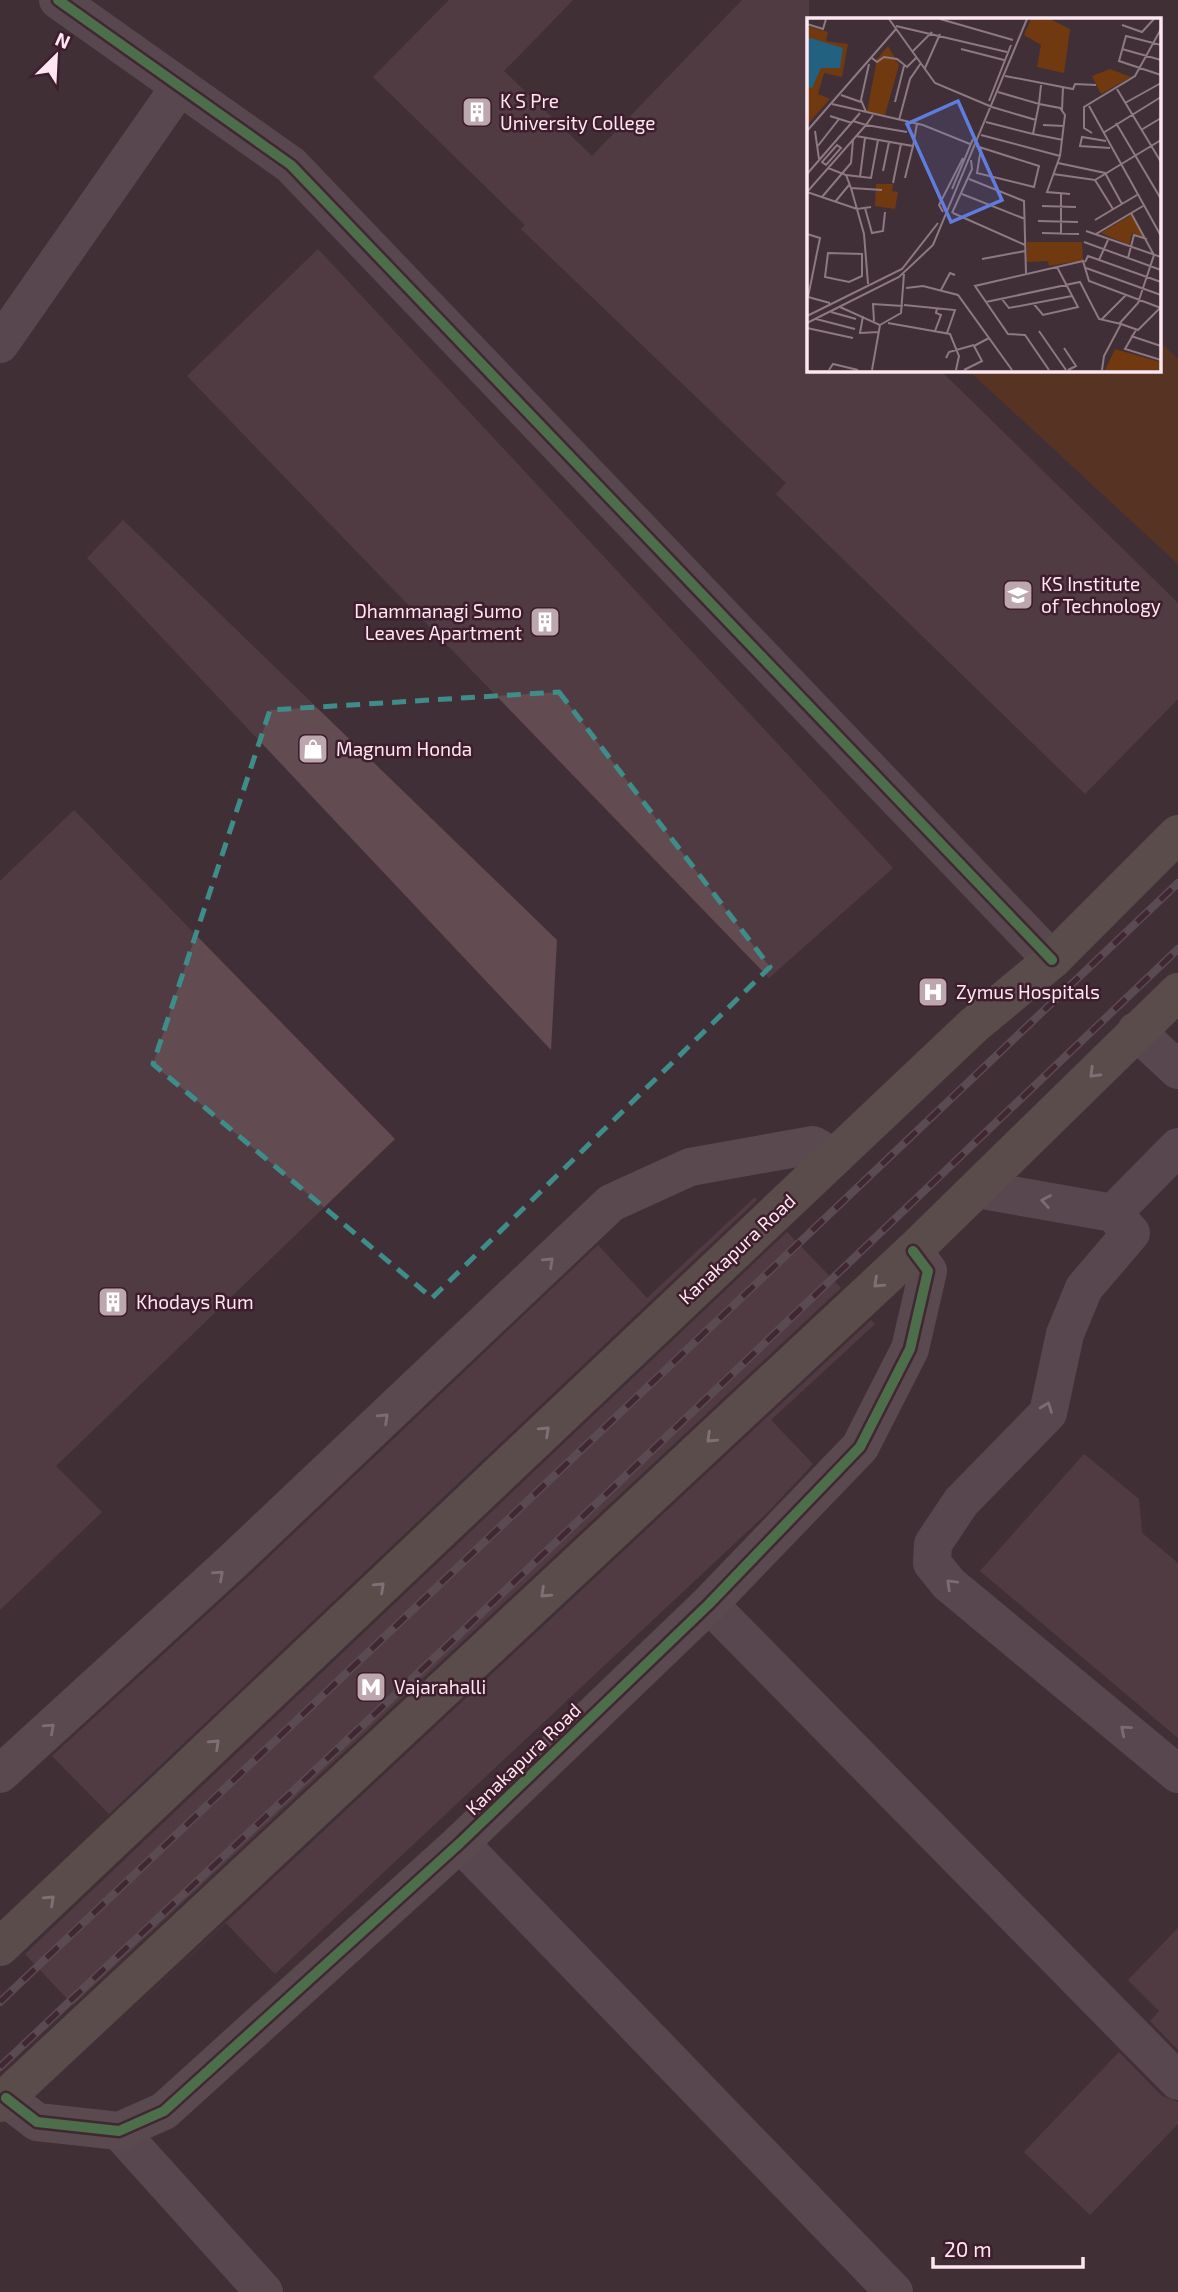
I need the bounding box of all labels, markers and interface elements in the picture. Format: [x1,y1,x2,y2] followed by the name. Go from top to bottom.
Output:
[807,18,1160,371] inset map
[21,21,91,91] north arrow
[52,27,74,53] text: N
[500,89,656,134] place label: K S Pre University College
[460,95,494,129] building icon: K S Pre University College
[1041,572,1161,617] place label: KS Institute of Technology
[1001,578,1035,612] school or university icon: KS Institute of Technology
[354,599,522,644] place label: Dhammanagi Sumo Leaves Apartment
[528,605,562,639] building icon: Dhammanagi Sumo Leaves Apartment
[296,732,330,766] shop icon: Magnum Honda
[336,737,472,760] place label: Magnum Honda
[916,975,950,1009] hospital icon: Zymus Hospitals
[956,980,1100,1003] place label: Zymus Hospitals
[1089,1065,1102,1078] one-way arrow
[674,1189,800,1309] street label: Kanakapura Road
[1040,1194,1052,1209] one-way arrow
[541,1257,554,1270] one-way arrow
[873,1275,886,1288] one-way arrow
[96,1285,130,1319] building icon: Khodays Rum
[136,1290,254,1313] place label: Khodays Rum
[1039,1401,1053,1414] one-way arrow
[376,1414,389,1427] one-way arrow
[537,1427,550,1439] one-way arrow
[706,1429,719,1442] one-way arrow
[211,1570,224,1583] one-way arrow
[946,1580,959,1592] one-way arrow
[372,1583,385,1596] one-way arrow
[540,1585,553,1597] one-way arrow
[354,1670,388,1704] metro station icon: Vajarahalli
[394,1675,486,1698] place label: Vajarahalli
[460,1698,585,1819] street label: Kanakapura Road
[42,1723,55,1736] one-way arrow
[1121,1726,1134,1738] one-way arrow
[207,1739,220,1752] one-way arrow
[41,1896,54,1909] one-way arrow
[933,2226,1084,2270] scale bar
[944,2236,992,2261] text: 20 m

